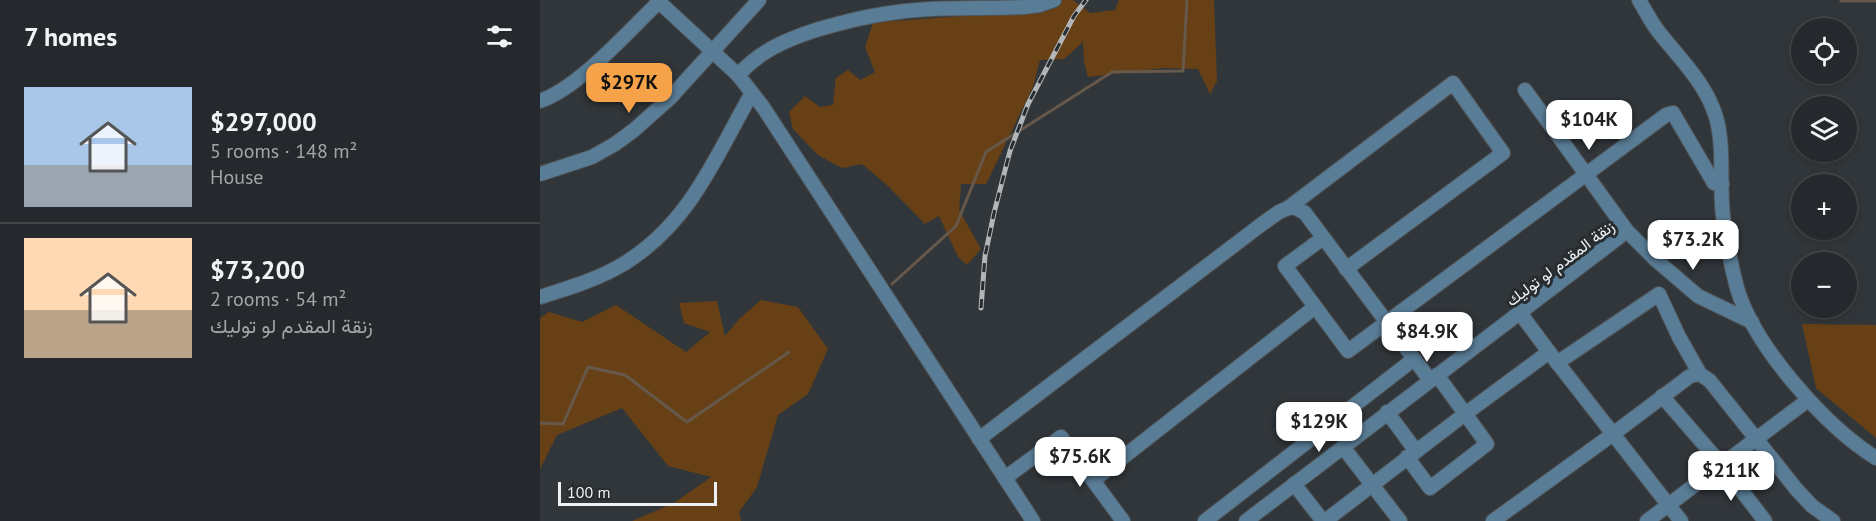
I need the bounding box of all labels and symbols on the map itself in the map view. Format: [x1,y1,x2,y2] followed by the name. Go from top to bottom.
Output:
[587,63,671,114] pin: $297K
[1547,100,1631,151] pin: $104K
[1502,216,1619,311] street label: زنقة المقدم لو توليك
[1644,220,1742,271] pin: $73.2K
[1378,312,1476,363] pin: $84.9K
[1277,402,1361,453] pin: $129K
[1031,437,1129,488] pin: $75.6K
[1689,451,1773,502] pin: $211K
[558,479,717,506] scale bar

